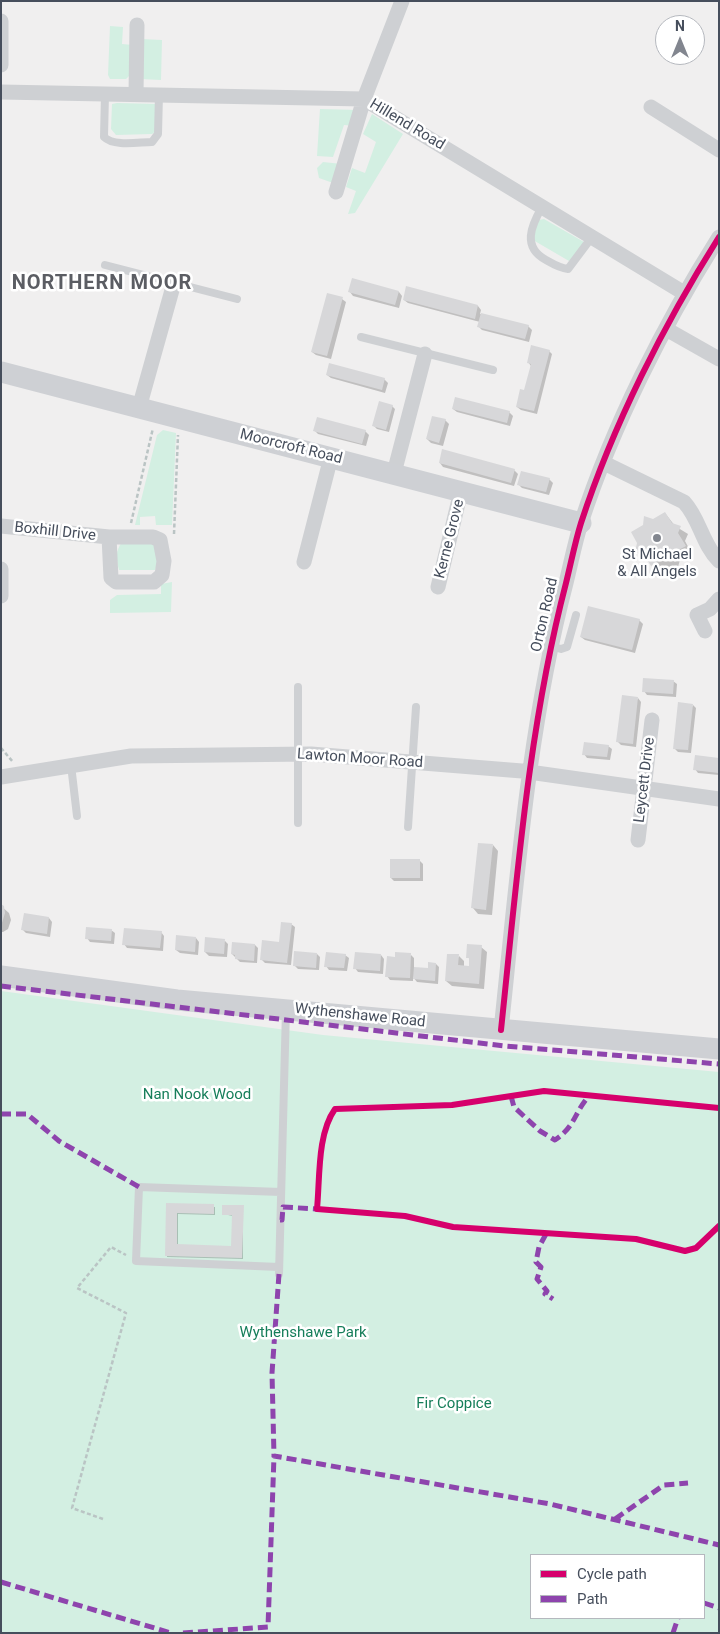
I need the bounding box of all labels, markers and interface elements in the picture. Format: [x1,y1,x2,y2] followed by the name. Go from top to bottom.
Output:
[655,15,705,65] north arrow
[675,18,685,34] text: N
[366,96,448,154] street label: Hillend Road
[10,272,194,296] district label: NORTHERN MOOR
[238,426,344,468] street label: Moorcroft Road
[431,498,469,580] street label: Kerne Grove
[13,519,97,545] street label: Boxhill Drive
[651,532,663,544] marker: St Michael & All Angels
[617,546,697,581] place label: St Michael & All Angels
[528,576,562,654] street label: Orton Road
[631,736,659,824] street label: Leycett Drive
[296,746,424,772] street label: Lawton Moor Road
[294,1000,426,1032] street label: Wythenshawe Road
[143,1086,251,1104] park label: Nan Nook Wood
[239,1324,367,1342] park label: Wythenshawe Park
[416,1395,492,1413] park label: Fir Coppice
[530,1554,705,1619] legend
[577,1565,647,1583] text: Cycle path
[577,1590,608,1608] text: Path

